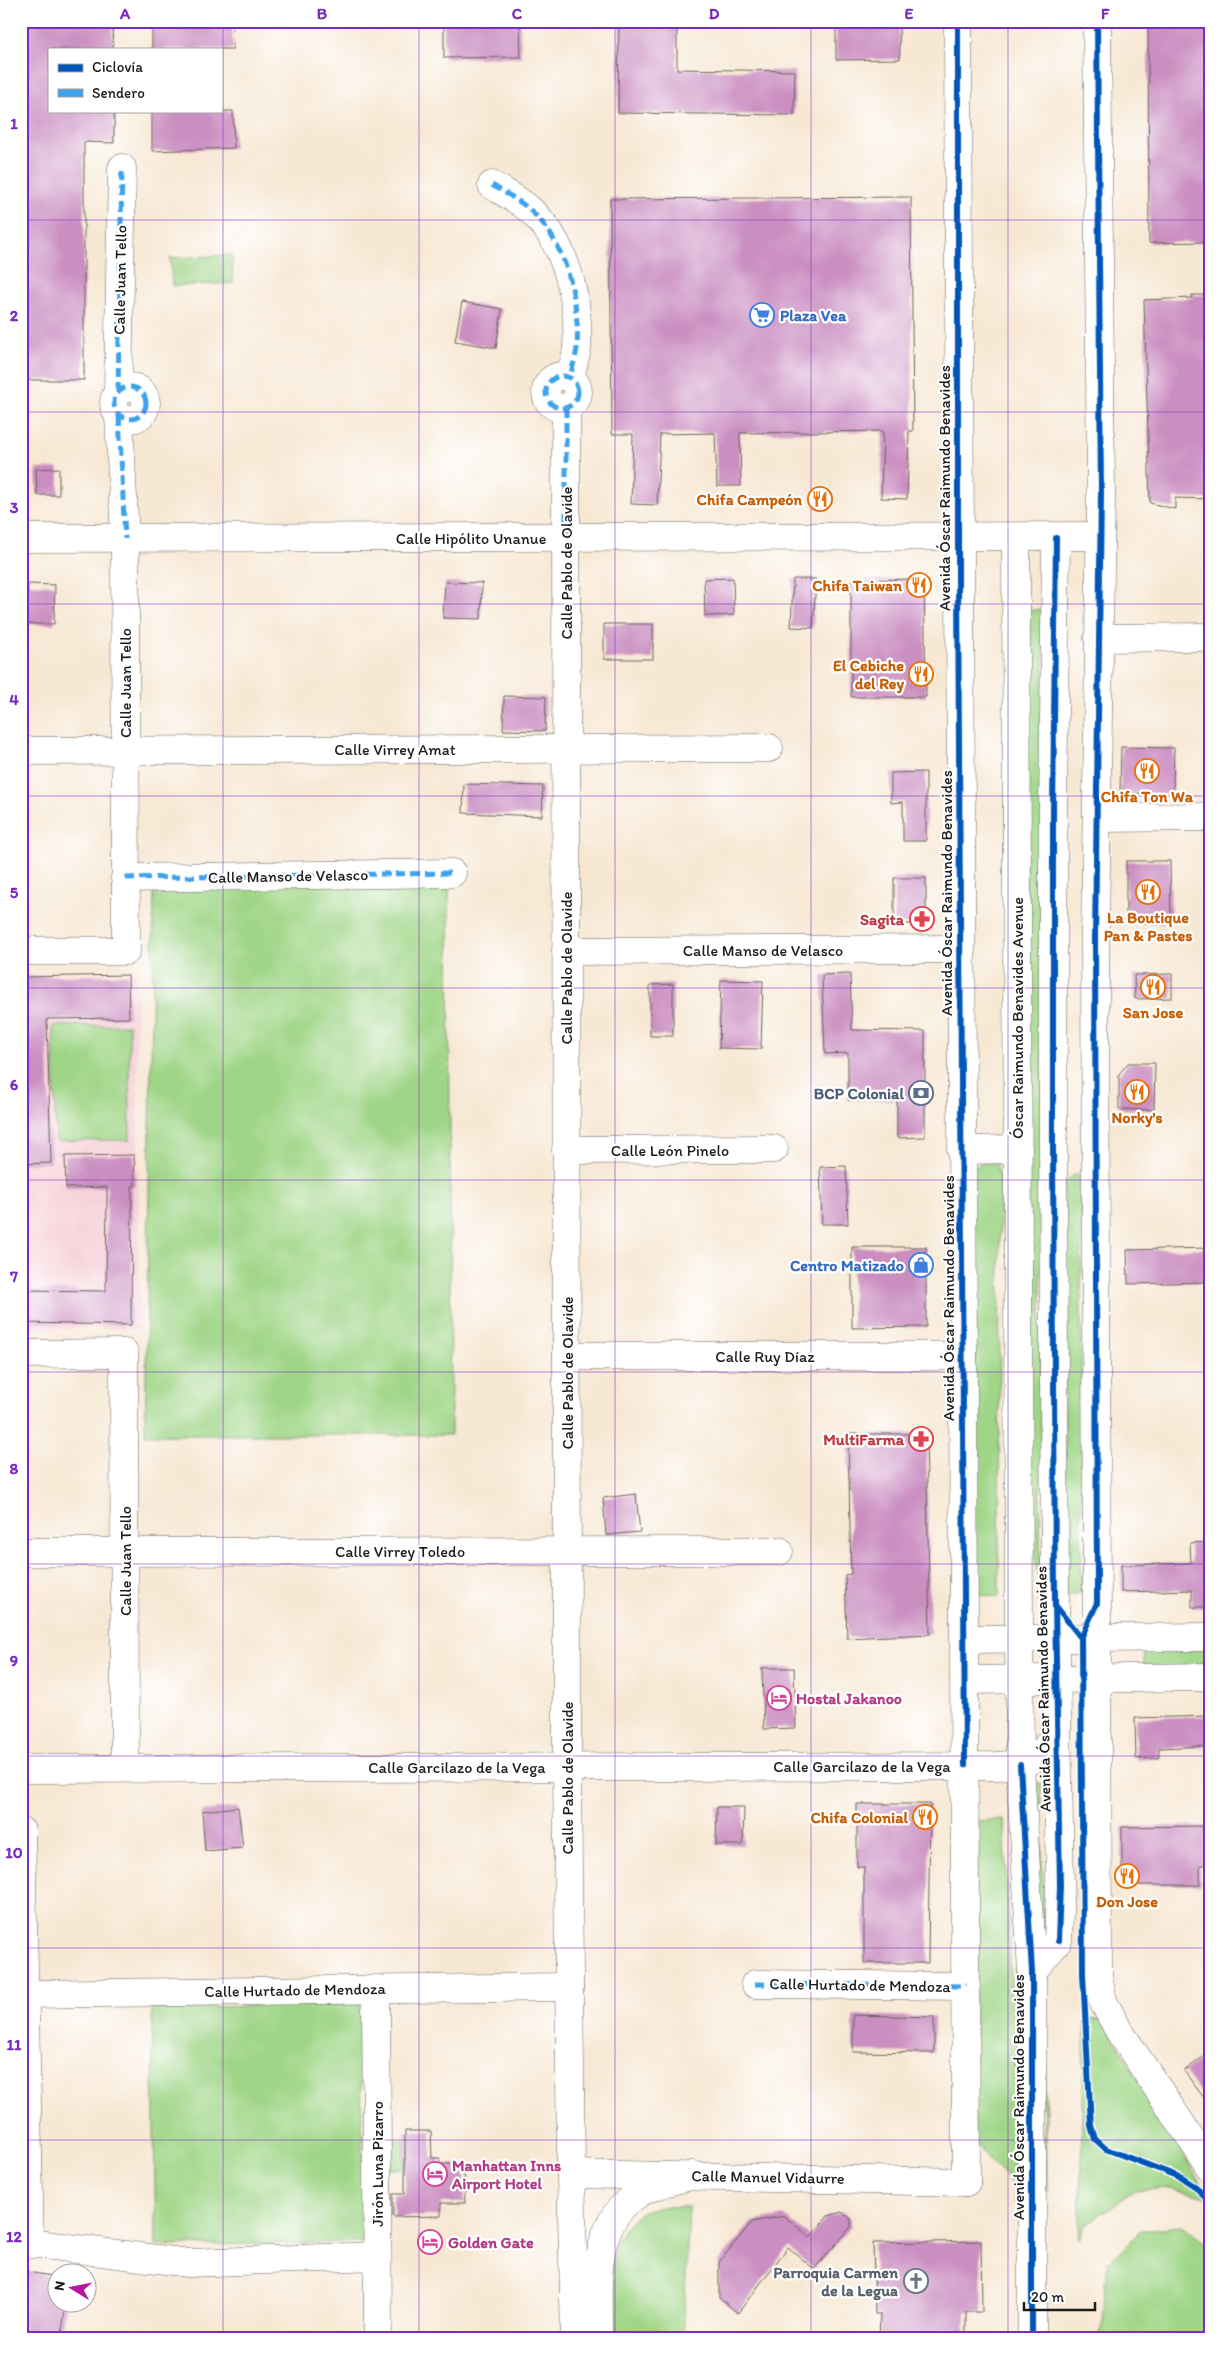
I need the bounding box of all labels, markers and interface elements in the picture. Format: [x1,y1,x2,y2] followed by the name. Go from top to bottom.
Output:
[119,4,131,23] text: A
[317,4,328,23] text: B
[512,4,523,23] text: C
[709,4,720,23] text: D
[905,4,914,23] text: E
[1101,4,1110,23] text: F
[48,48,222,112] legend
[92,58,143,76] text: Ciclovía
[92,84,145,102] text: Sendero
[10,114,18,133] text: 1
[110,225,130,335] street label: Calle Juan Tello
[749,302,775,328] supermarket icon: Plaza Vea
[10,306,19,325] text: 2
[780,306,847,325] place label: Plaza Vea
[935,365,954,611] street label: Avenida Óscar Raimundo Benavides
[807,486,833,512] restaurant icon: Chifa Campeón
[557,487,576,639] street label: Calle Pablo de Olavide
[697,490,802,510] place label: Chifa Campeón
[10,498,19,517] text: 3
[396,529,546,548] street label: Calle Hipólito Unanue
[906,572,932,598] restaurant icon: Chifa Taiwan
[812,576,903,595] place label: Chifa Taiwan
[116,628,135,738] street label: Calle Juan Tello
[833,656,904,694] place label: El Cebiche del Rey
[908,661,934,687] restaurant icon: El Cebiche del Rey
[9,690,19,709] text: 4
[334,740,456,759] street label: Calle Virrey Amat
[1134,758,1160,784] restaurant icon: Chifa Ton Wa
[937,770,956,1016] street label: Avenida Óscar Raimundo Benavides
[1101,787,1194,806] place label: Chifa Ton Wa
[208,865,368,887] street label: Calle Manso de Velasco
[1135,879,1161,905] restaurant icon: La Boutique Pan & Pastes
[10,883,19,902] text: 5
[557,892,576,1044] street label: Calle Pablo de Olavide
[1008,897,1027,1139] street label: Óscar Raimundo Benavides Avenue
[909,906,935,932] pharmacy icon: Sagita
[1104,908,1192,945] place label: La Boutique Pan & Pastes
[860,910,905,930] place label: Sagita
[683,941,843,960] street label: Calle Manso de Velasco
[1140,974,1166,1000] restaurant icon: San Jose
[1123,1003,1183,1022] place label: San Jose
[10,1075,19,1094] text: 6
[1124,1079,1150,1105] restaurant icon: Norky's
[908,1080,934,1106] bank icon: BCP Colonial
[814,1084,904,1103] place label: BCP Colonial
[1111,1108,1163,1128] place label: Norky's
[611,1141,729,1160] street label: Calle León Pinelo
[939,1175,958,1421] street label: Avenida Óscar Raimundo Benavides
[908,1252,934,1278] shop icon: Centro Matizado
[790,1256,904,1275] place label: Centro Matizado
[9,1267,18,1286] text: 7
[558,1297,577,1449] street label: Calle Pablo de Olavide
[715,1347,815,1366] street label: Calle Ruy Díaz
[908,1426,934,1452] pharmacy icon: MultiFarma
[823,1430,905,1449] place label: MultiFarma
[10,1459,19,1478] text: 8
[116,1506,135,1616] street label: Calle Juan Tello
[335,1542,465,1561] street label: Calle Virrey Toledo
[1031,1566,1055,1812] street label: Avenida Óscar Raimundo Benavides
[10,1651,18,1670] text: 9
[766,1685,792,1711] hotel icon: Hostal Jakanoo
[796,1689,902,1708] place label: Hostal Jakanoo
[558,1702,577,1854] street label: Calle Pablo de Olavide
[773,1757,951,1776] street label: Calle Garcilazo de la Vega
[368,1758,546,1777] street label: Calle Garcilazo de la Vega
[912,1804,938,1830] restaurant icon: Chifa Colonial
[810,1808,908,1827] place label: Chifa Colonial
[5,1843,23,1862] text: 10
[1114,1863,1140,1889] restaurant icon: Don Jose
[1096,1892,1158,1911] place label: Don Jose
[769,1974,952,1996] street label: Calle Hurtado de Mendoza
[1009,1974,1028,2220] street label: Avenida Óscar Raimundo Benavides
[204,1979,387,2001] street label: Calle Hurtado de Mendoza
[7,2035,22,2054] text: 11
[368,2101,387,2227] street label: Jirón Luna Pizarro
[451,2156,561,2194] place label: Manhattan Inns Airport Hotel
[422,2161,448,2187] hotel icon: Manhattan Inns Airport Hotel
[691,2166,845,2188] street label: Calle Manuel Vidaurre
[6,2227,23,2246] text: 12
[417,2229,443,2255] hotel icon: Golden Gate
[448,2233,534,2252] place label: Golden Gate
[48,2262,98,2312] north arrow
[773,2263,899,2301] place label: Parroquia Carmen de la Legua
[903,2268,929,2294] church icon: Parroquia Carmen de la Legua
[50,2280,69,2292] text: N
[1024,2280,1095,2312] scale bar
[1031,2288,1065,2306] text: 20 m

